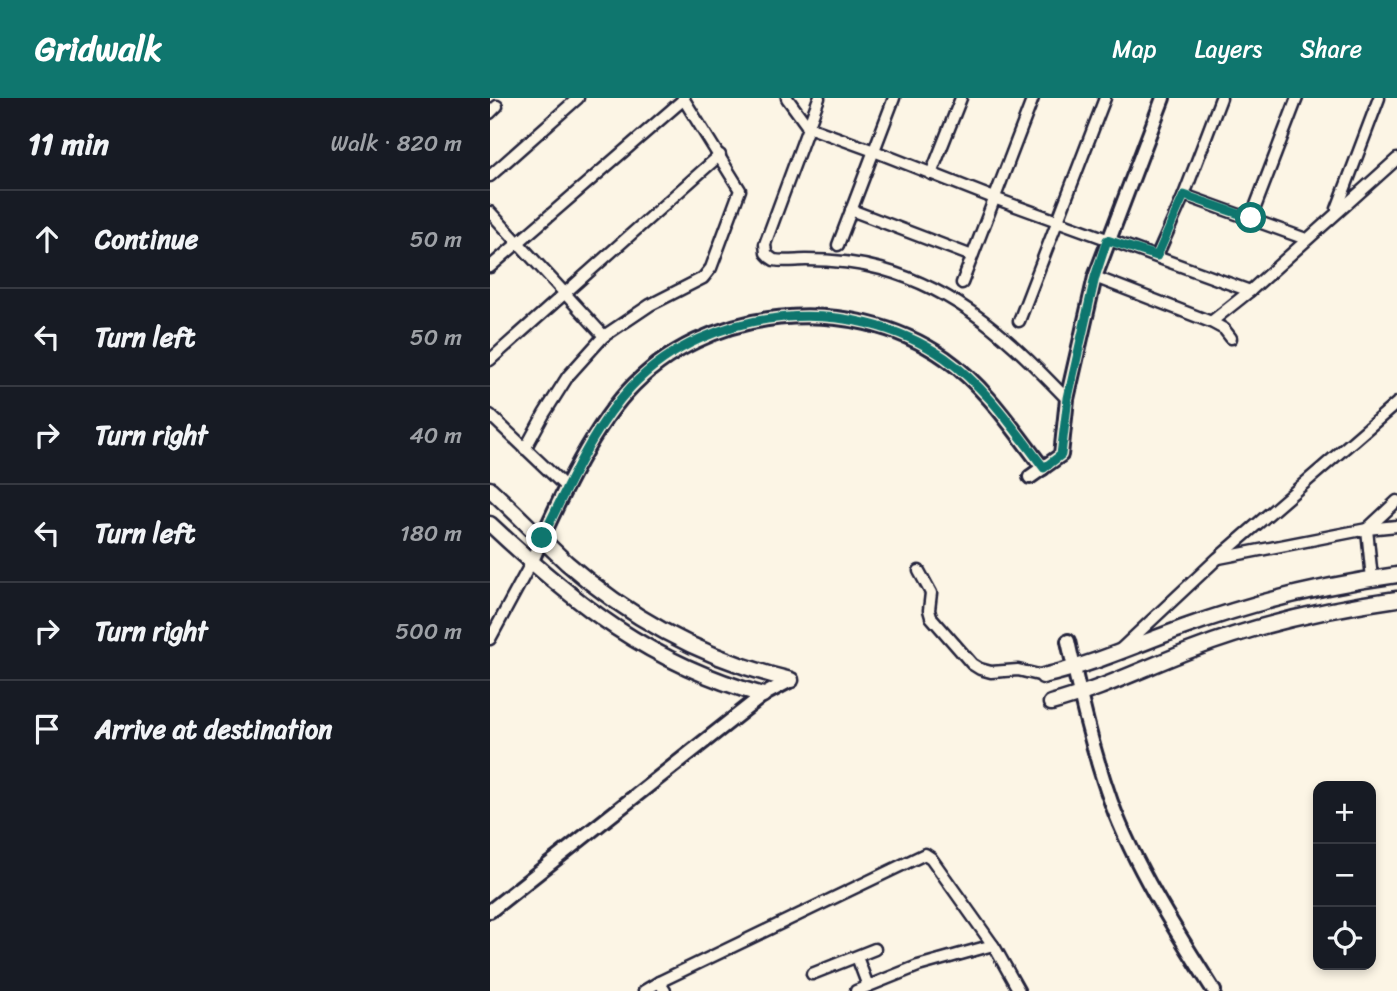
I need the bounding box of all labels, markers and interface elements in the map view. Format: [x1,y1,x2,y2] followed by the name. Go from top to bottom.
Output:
[35,20,162,78] text: Gridwalk
[1112,28,1157,70] text: Map
[1195,28,1262,70] text: Layers
[1300,28,1362,70] text: Share
[28,117,109,171] text: 11 min
[331,123,462,164] text: Walk · 820 m
[1235,202,1266,233] route start
[95,216,198,262] text: Continue
[410,219,462,260] text: 50 m
[28,220,66,258] icon: ahead
[95,314,195,360] text: Turn left
[410,317,462,358] text: 50 m
[28,318,66,356] icon: left
[95,412,208,458] text: Turn right
[409,415,462,456] text: 40 m
[28,416,66,454] icon: right
[95,510,195,556] text: Turn left
[400,513,462,554] text: 180 m
[28,514,66,552] icon: left
[526,522,557,553] route end
[95,608,208,654] text: Turn right
[395,611,462,652] text: 500 m
[28,612,66,650] icon: right
[95,706,332,752] text: Arrive at destination
[28,710,66,748] icon: arrive
[1313,781,1376,970] map controls
[1313,781,1376,844] button: +
[1313,844,1376,907] button: −
[1313,907,1376,970] button: locate

